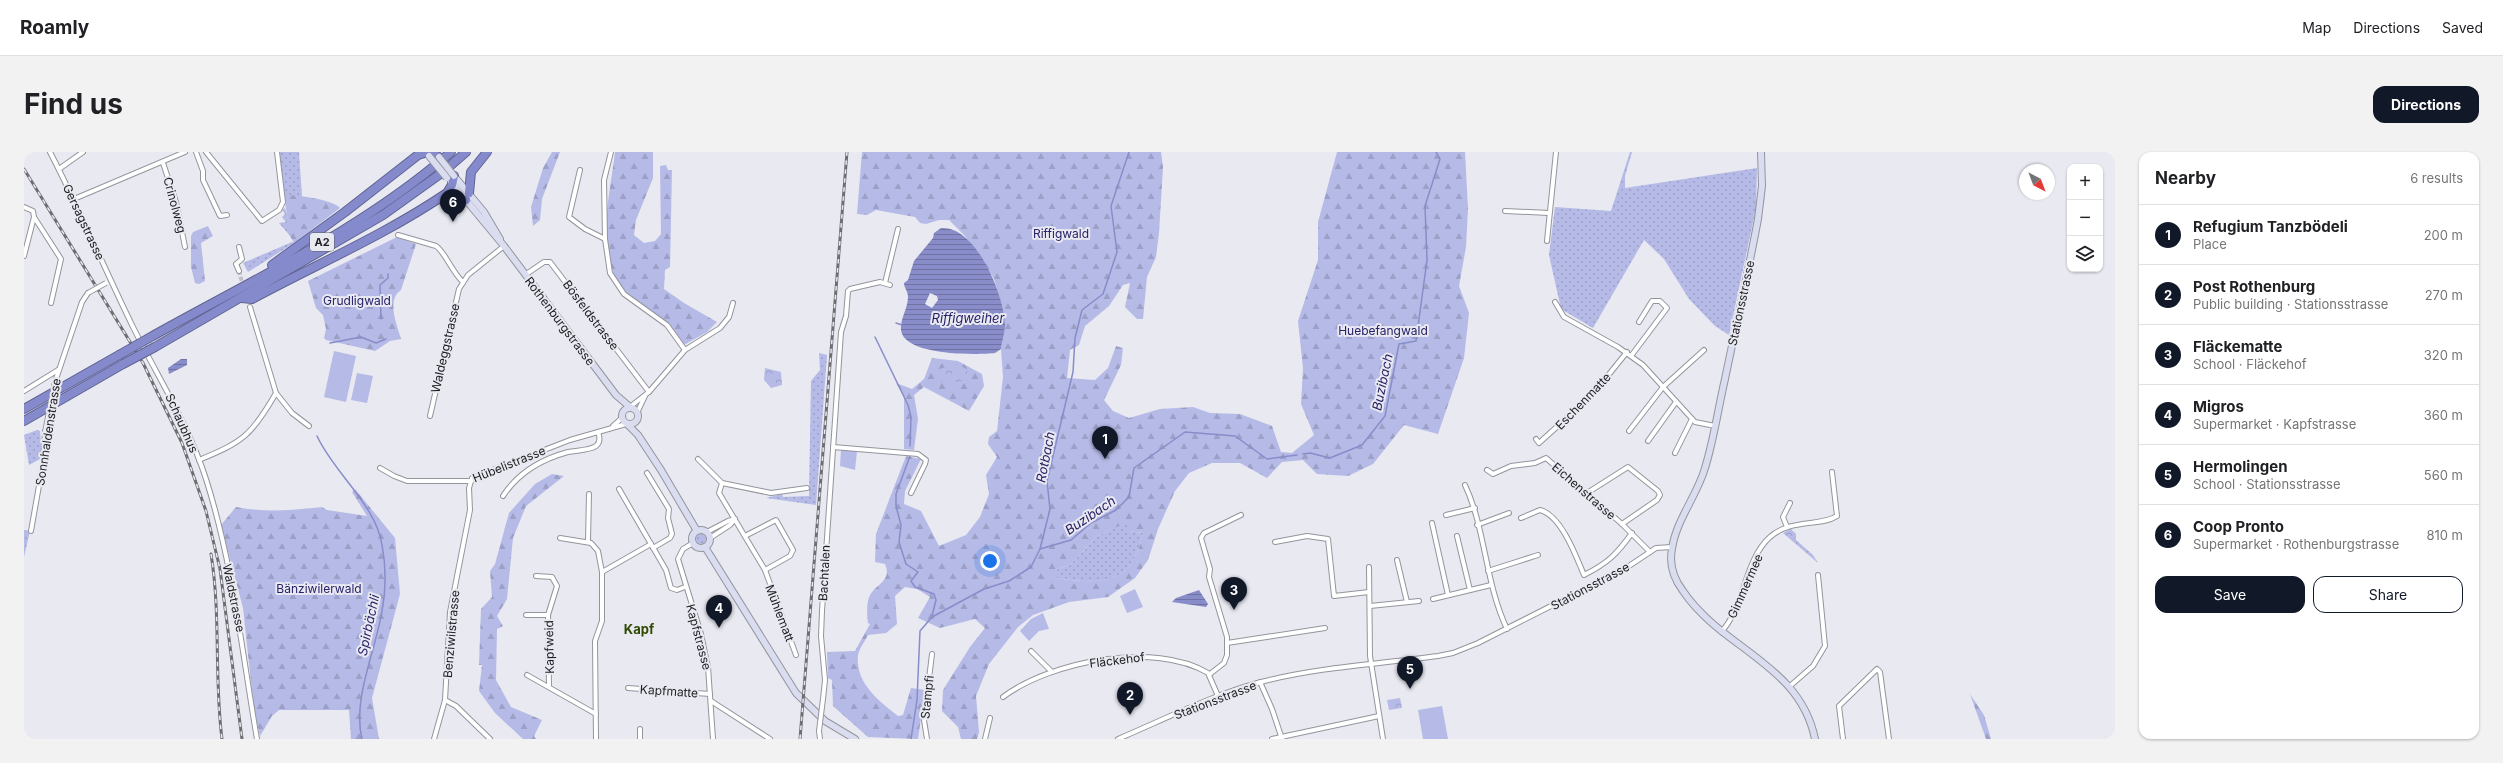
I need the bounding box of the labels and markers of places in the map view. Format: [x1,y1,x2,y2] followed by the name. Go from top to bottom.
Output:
[440,189,466,222] pin: 6
[1092,426,1118,459] pin: 1
[1221,577,1247,610] pin: 3
[706,595,732,628] pin: 4
[1397,656,1423,689] pin: 5
[1117,682,1143,715] pin: 2

